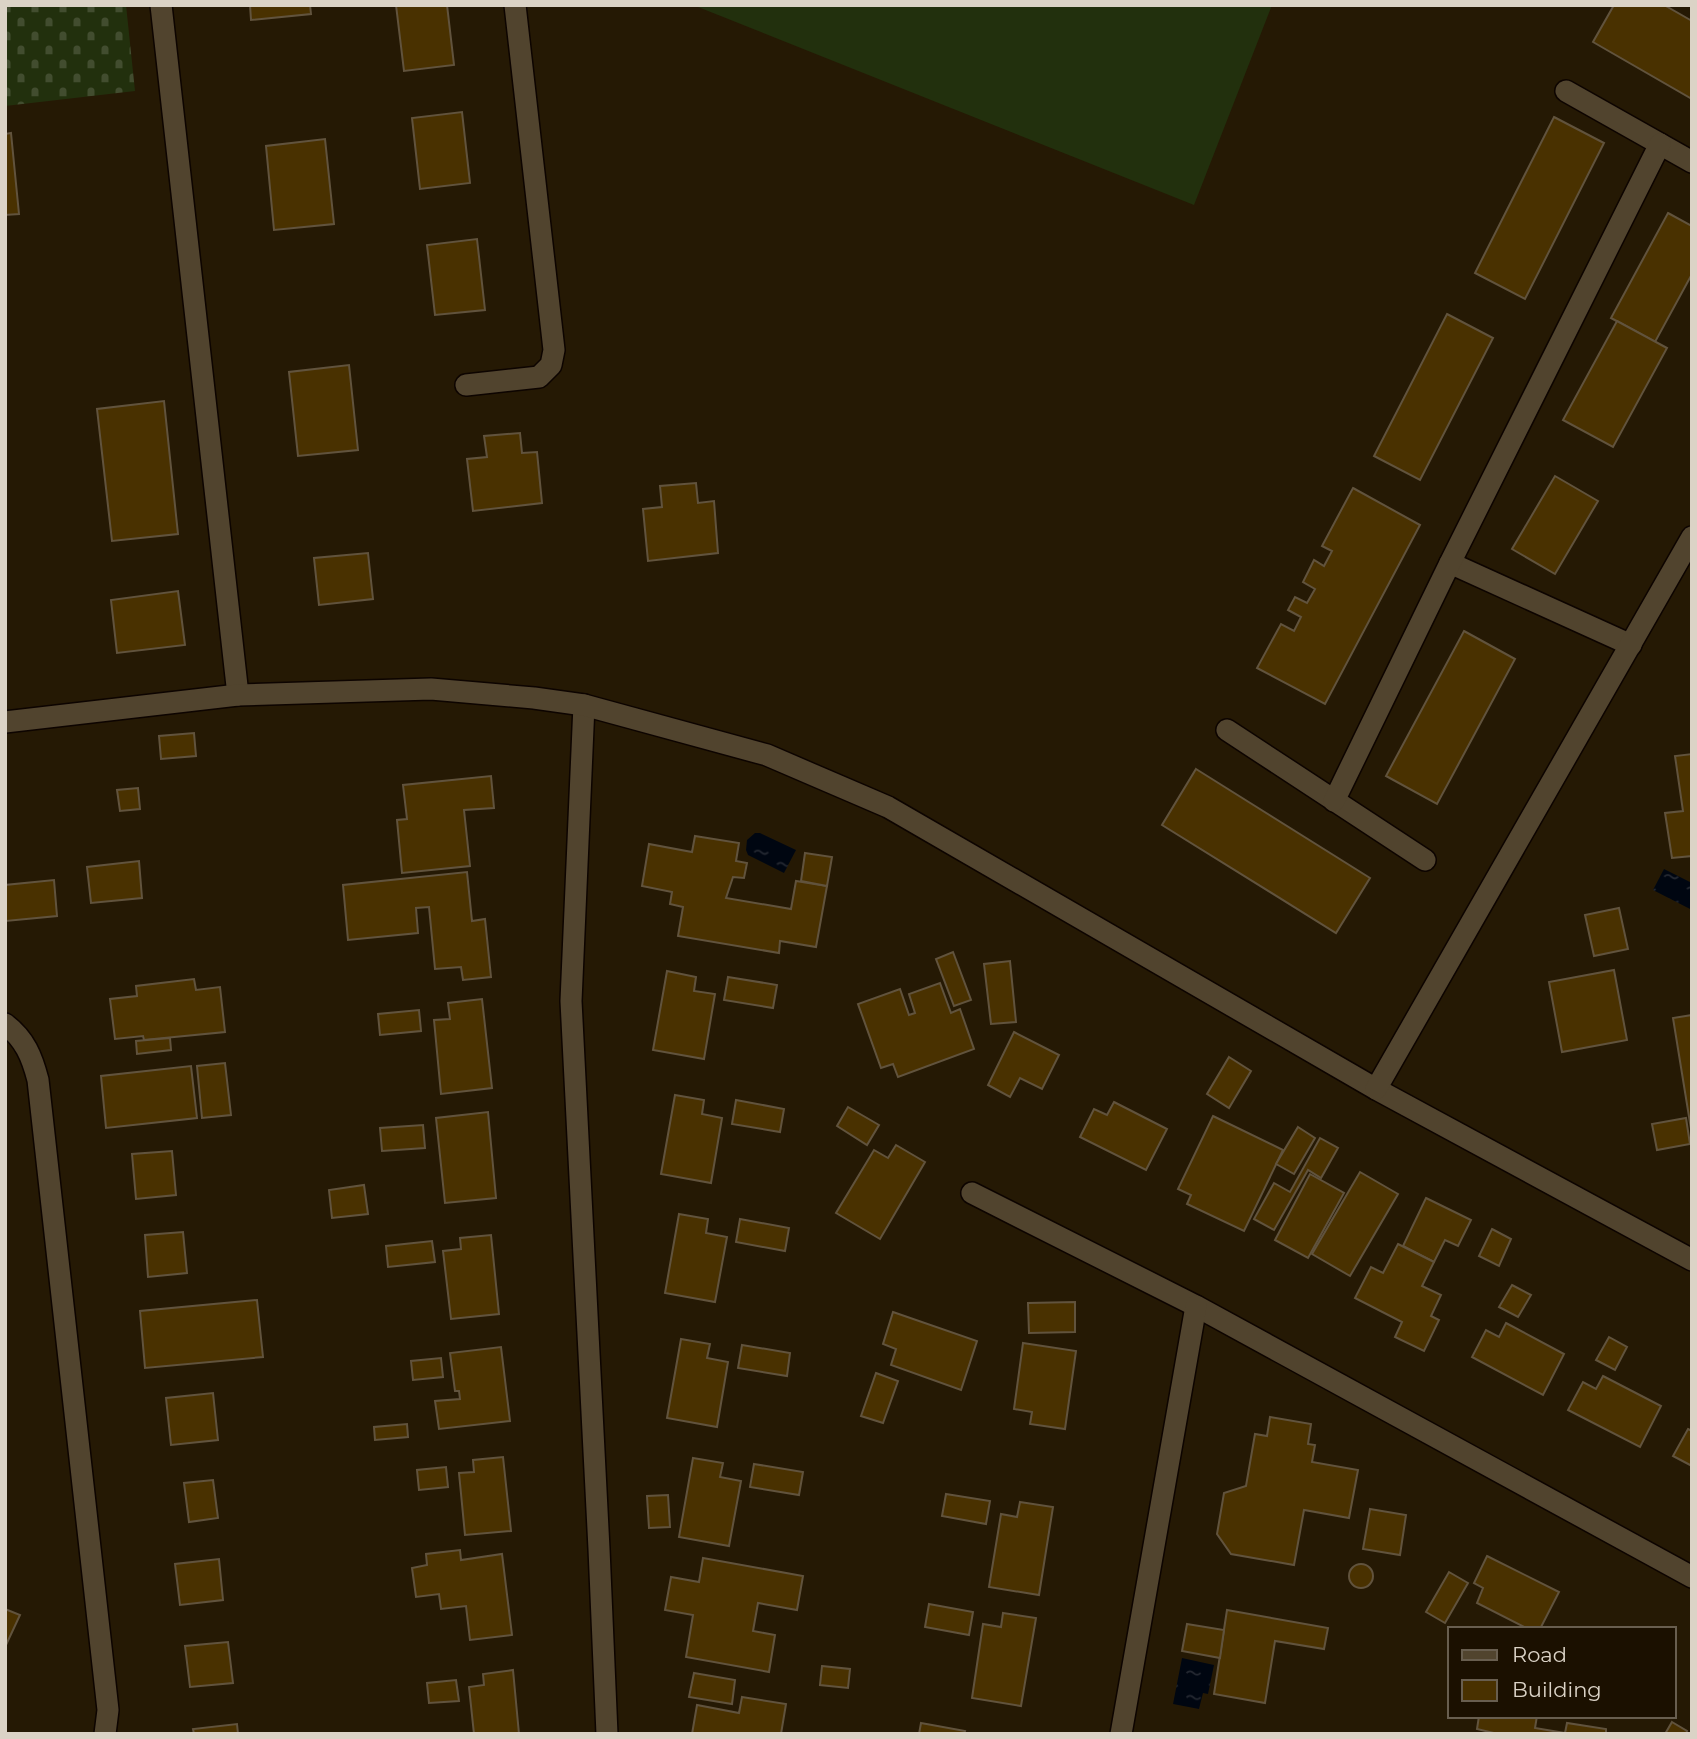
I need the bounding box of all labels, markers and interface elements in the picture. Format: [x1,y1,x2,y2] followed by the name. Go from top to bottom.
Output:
[1448,1627,1676,1718] legend
[1512,1642,1567,1667] text: Road
[1512,1677,1602,1702] text: Building

